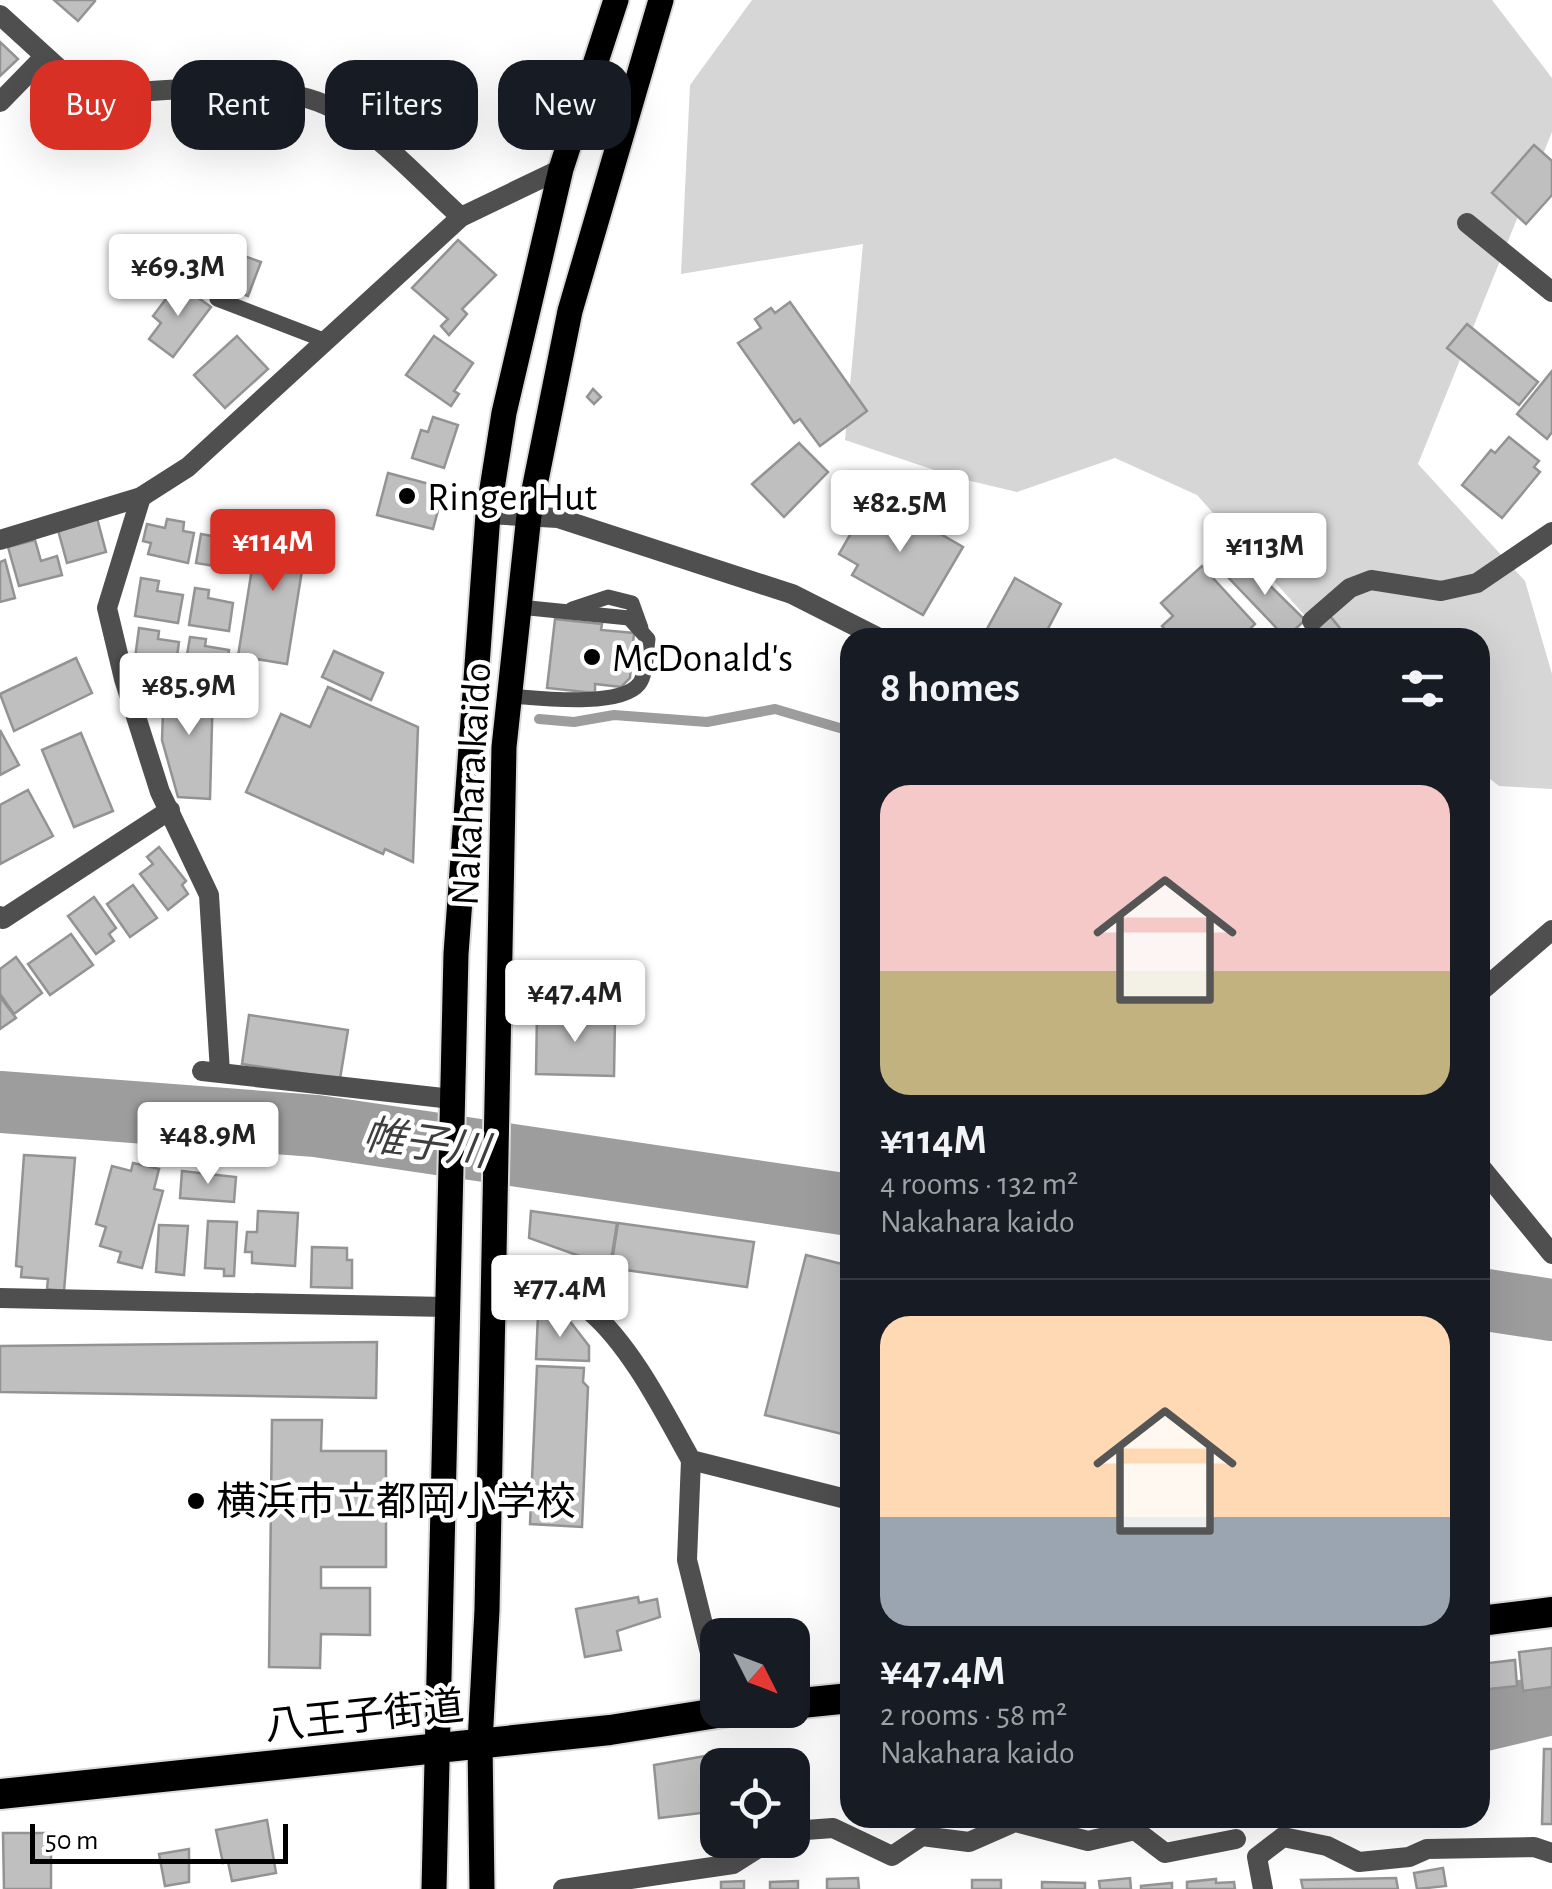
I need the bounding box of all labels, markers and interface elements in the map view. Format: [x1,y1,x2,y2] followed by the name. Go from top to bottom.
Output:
[30,60,151,150] chip: Buy
[171,60,305,150] chip: Rent
[325,60,478,150] chip: Filters
[498,60,631,150] chip: New
[97,234,259,319] pin: ¥69.3M
[131,250,225,282] text: ¥69.3M
[819,470,981,555] pin: ¥82.5M
[427,478,597,518] place label: Ringer Hut
[396,485,418,507] marker: Ringer Hut
[853,486,947,518] text: ¥82.5M
[203,509,343,594] pin: ¥114M
[1195,513,1335,598] pin: ¥113M
[232,525,314,557] text: ¥114M
[1225,529,1305,561] text: ¥113M
[612,639,793,679] place label: McDonald's
[581,646,603,668] marker: McDonald's
[108,653,270,738] pin: ¥85.9M
[1395,661,1450,716] icon: filters
[446,662,498,907] street label: Nakahara kaido
[880,667,1020,709] text: 8 homes
[142,669,236,701] text: ¥85.9M
[1075,850,1255,1030] icon: home
[494,960,656,1045] pin: ¥47.4M
[527,976,623,1008] text: ¥47.4M
[127,1102,289,1187] pin: ¥48.9M
[360,1112,495,1174] water label: 帷子川
[160,1118,257,1150] text: ¥48.9M
[880,1119,987,1161] text: ¥114M
[880,1168,1078,1200] text: 4 rooms · 132 m²
[880,1206,1075,1238] text: Nakahara kaido
[479,1255,641,1340] pin: ¥77.4M
[513,1271,607,1303] text: ¥77.4M
[1075,1381,1255,1561] icon: home
[216,1481,576,1523] place label: 横浜市立都岡小学校
[185,1490,207,1512] marker: 横浜市立都岡小学校
[700,1618,810,1728] north arrow
[700,1618,810,1858] map controls
[880,1650,1006,1692] text: ¥47.4M
[262,1685,466,1747] street label: 八王子街道
[880,1699,1067,1731] text: 2 rooms · 58 m²
[880,1737,1075,1769] text: Nakahara kaido
[700,1748,810,1858] button: locate
[30,1819,288,1864] scale bar
[45,1827,99,1855] text: 50 m

